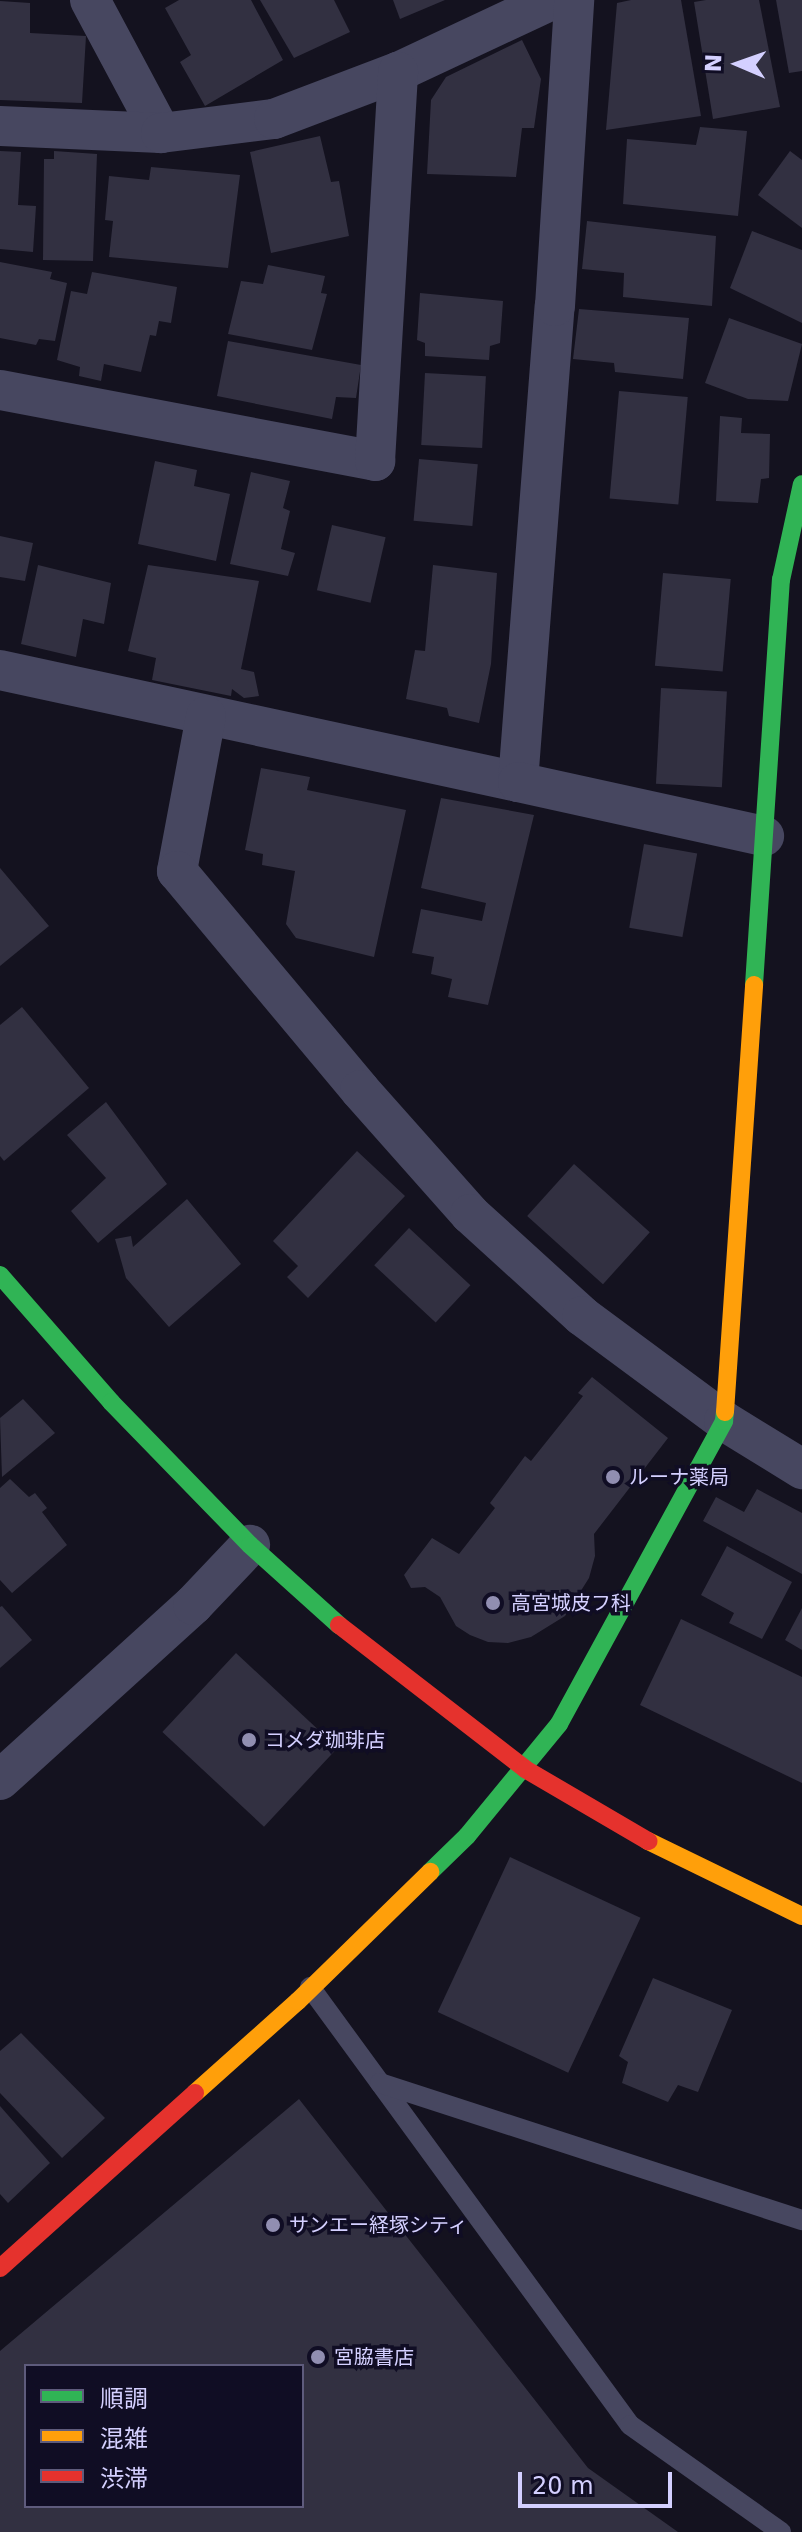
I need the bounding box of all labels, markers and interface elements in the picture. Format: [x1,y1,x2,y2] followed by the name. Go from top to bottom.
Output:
[698,24,778,104] north arrow
[701,54,726,73] text: N
[629,1465,729,1489] place label: ルーナ薬局
[604,1468,622,1486] marker: ルーナ薬局
[511,1591,631,1615] place label: 高宮城皮フ科
[482,1592,504,1614] marker: 高宮城皮フ科
[265,1728,385,1752] place label: コメダ珈琲店
[240,1731,258,1749] marker: コメダ珈琲店
[289,2213,469,2237] place label: サンエー経塚シティ
[264,2216,282,2234] marker: サンエー経塚シティ
[334,2345,414,2369] place label: 宮脇書店
[309,2348,327,2366] marker: 宮脇書店
[24,2364,304,2508] legend
[100,2385,148,2413] text: 順調
[100,2425,148,2453] text: 混雑
[522,2456,676,2506] scale bar
[100,2465,148,2493] text: 渋滞
[532,2472,594,2500] text: 20 m

